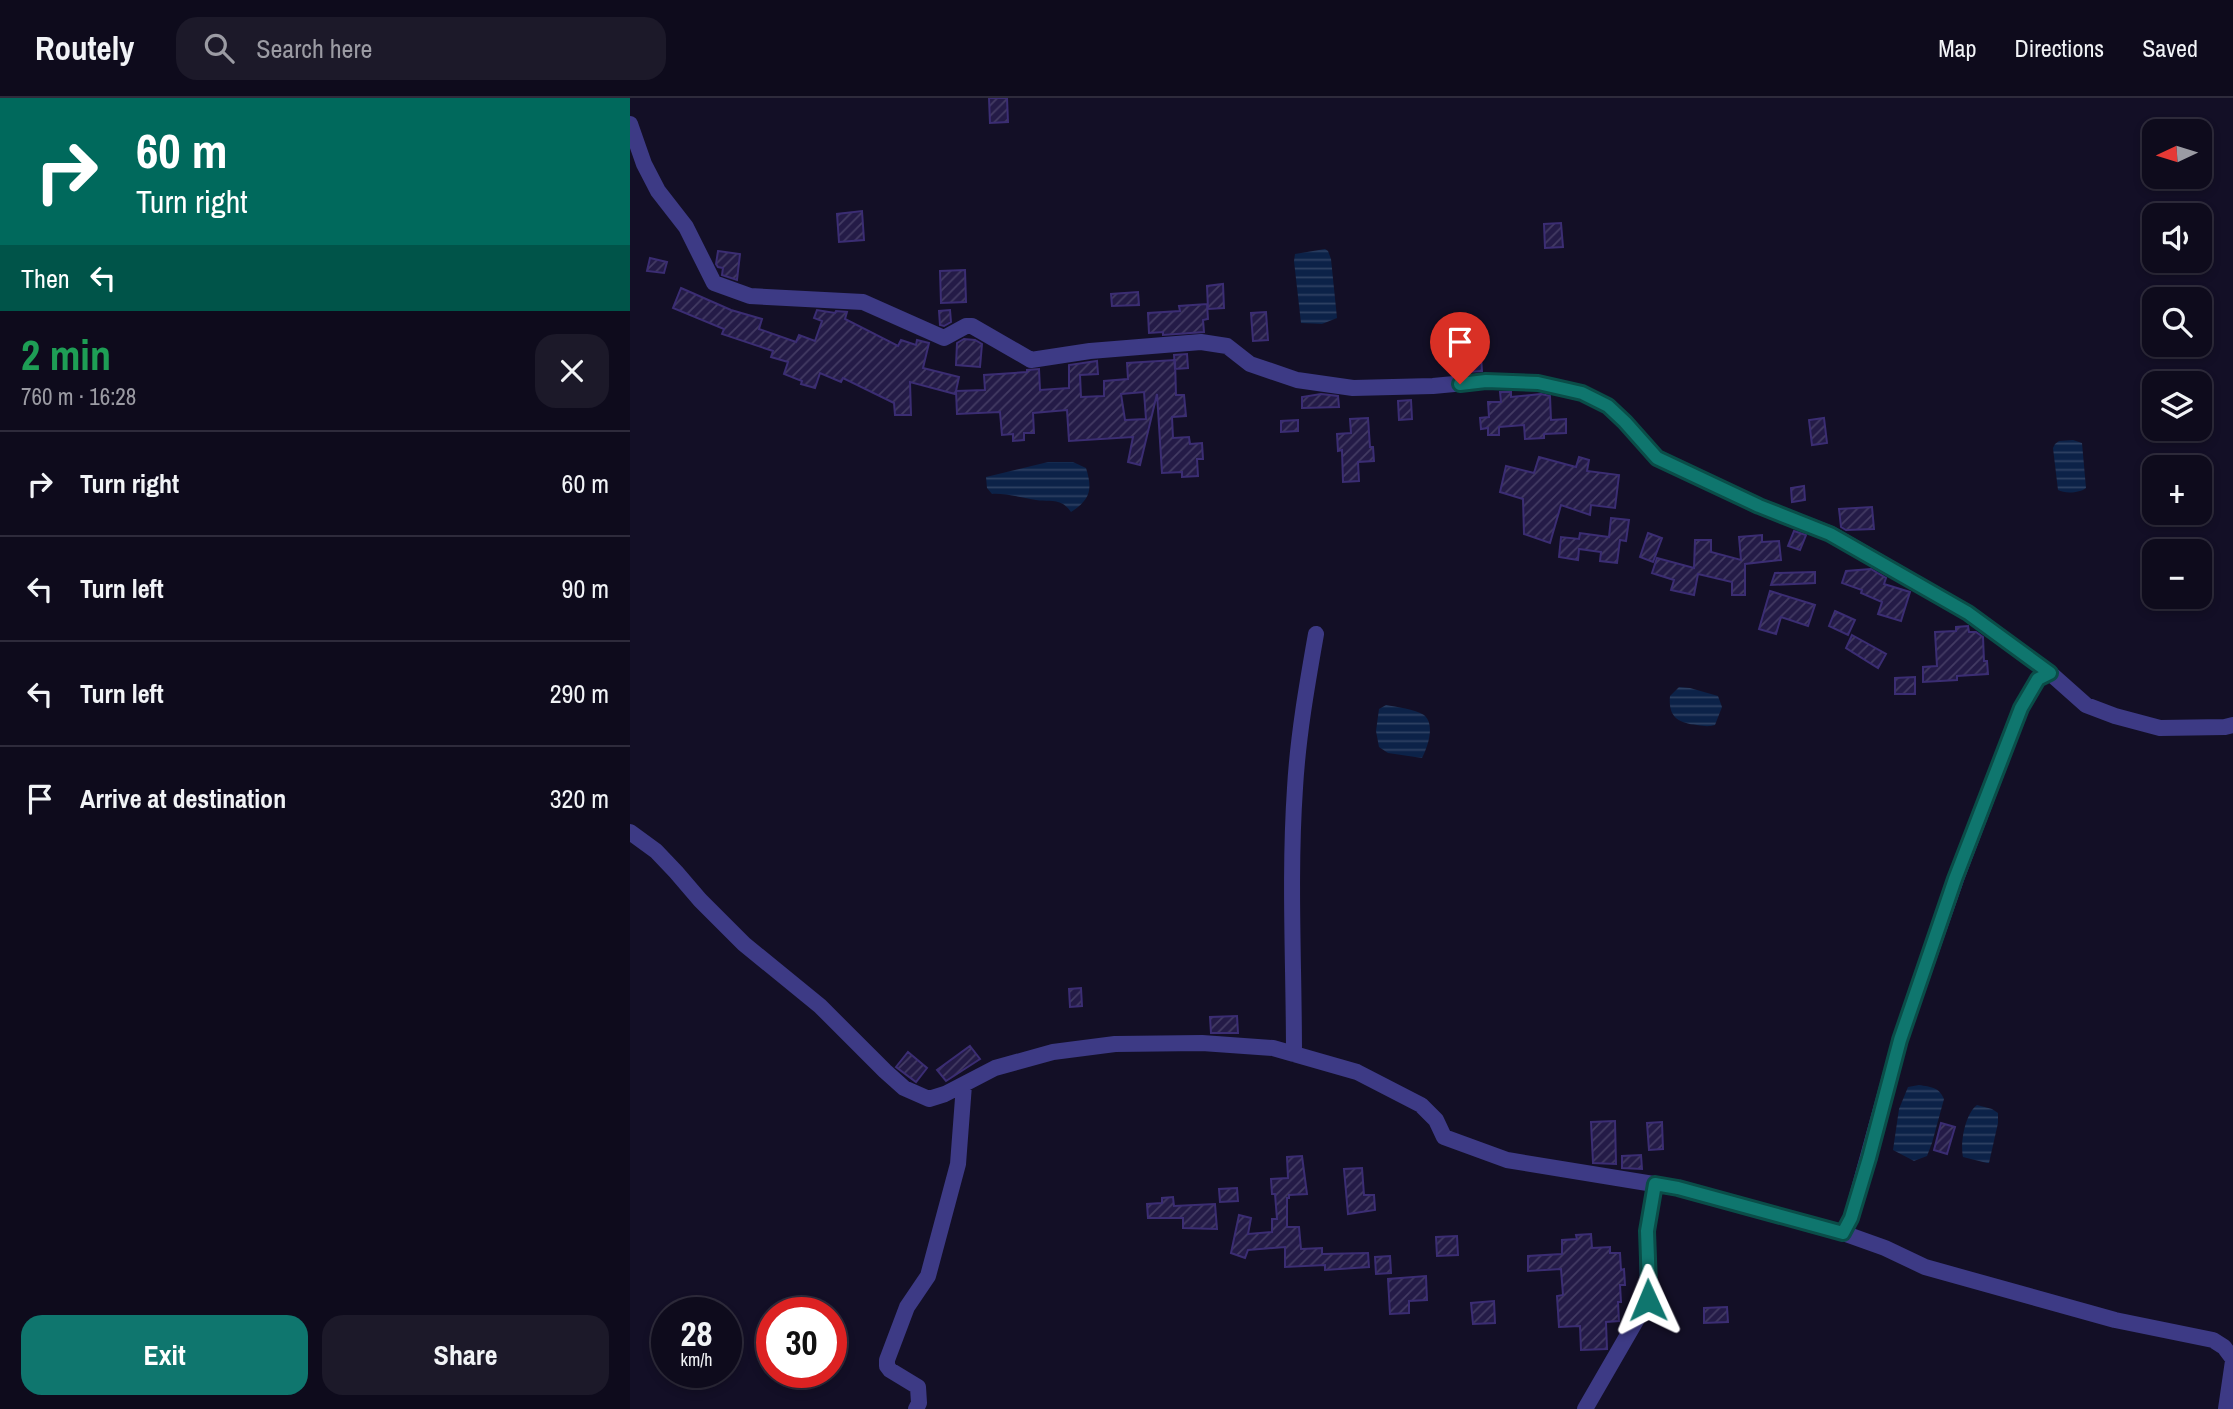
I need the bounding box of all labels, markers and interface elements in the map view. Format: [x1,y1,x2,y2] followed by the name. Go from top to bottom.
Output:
[176,17,666,80] search box
[35,26,134,70] text: Routely
[200,29,238,67] icon: search
[256,31,372,66] text: Search here
[1938,32,1976,64] text: Map
[2014,32,2104,64] text: Directions
[2142,32,2198,64] text: Saved
[136,117,228,183] text: 60 m
[2142,119,2212,189] north arrow
[2142,119,2212,609] map controls
[21,126,112,217] icon: right
[136,180,248,223] text: Turn right
[2142,203,2212,273] button: sound
[84,259,122,297] icon: left
[21,261,70,296] text: Then
[2142,287,2212,357] button: search
[1430,312,1490,384] pin
[1441,323,1479,361] icon: arrive
[21,327,111,383] text: 2 min
[535,334,609,408] button: close
[2142,371,2212,441] button: layers
[21,381,136,412] text: 760 m · 16:28
[2142,455,2212,525] button: +
[21,465,59,503] icon: right
[80,466,179,501] text: Turn right
[562,466,609,501] text: 60 m
[2142,539,2212,609] button: −
[21,570,59,608] icon: left
[80,571,164,606] text: Turn left
[562,571,609,606] text: 90 m
[21,675,59,713] icon: left
[80,676,164,711] text: Turn left
[550,676,609,711] text: 290 m
[21,780,59,818] icon: arrive
[80,781,286,816] text: Arrive at destination
[550,781,609,816] text: 320 m
[1611,1263,1685,1337] position arrow
[756,1297,847,1388] speed limit sign: 30
[681,1310,712,1357] text: 28
[21,1315,308,1395] button: Exit
[322,1315,609,1395] button: Share
[681,1347,713,1372] text: km/h

